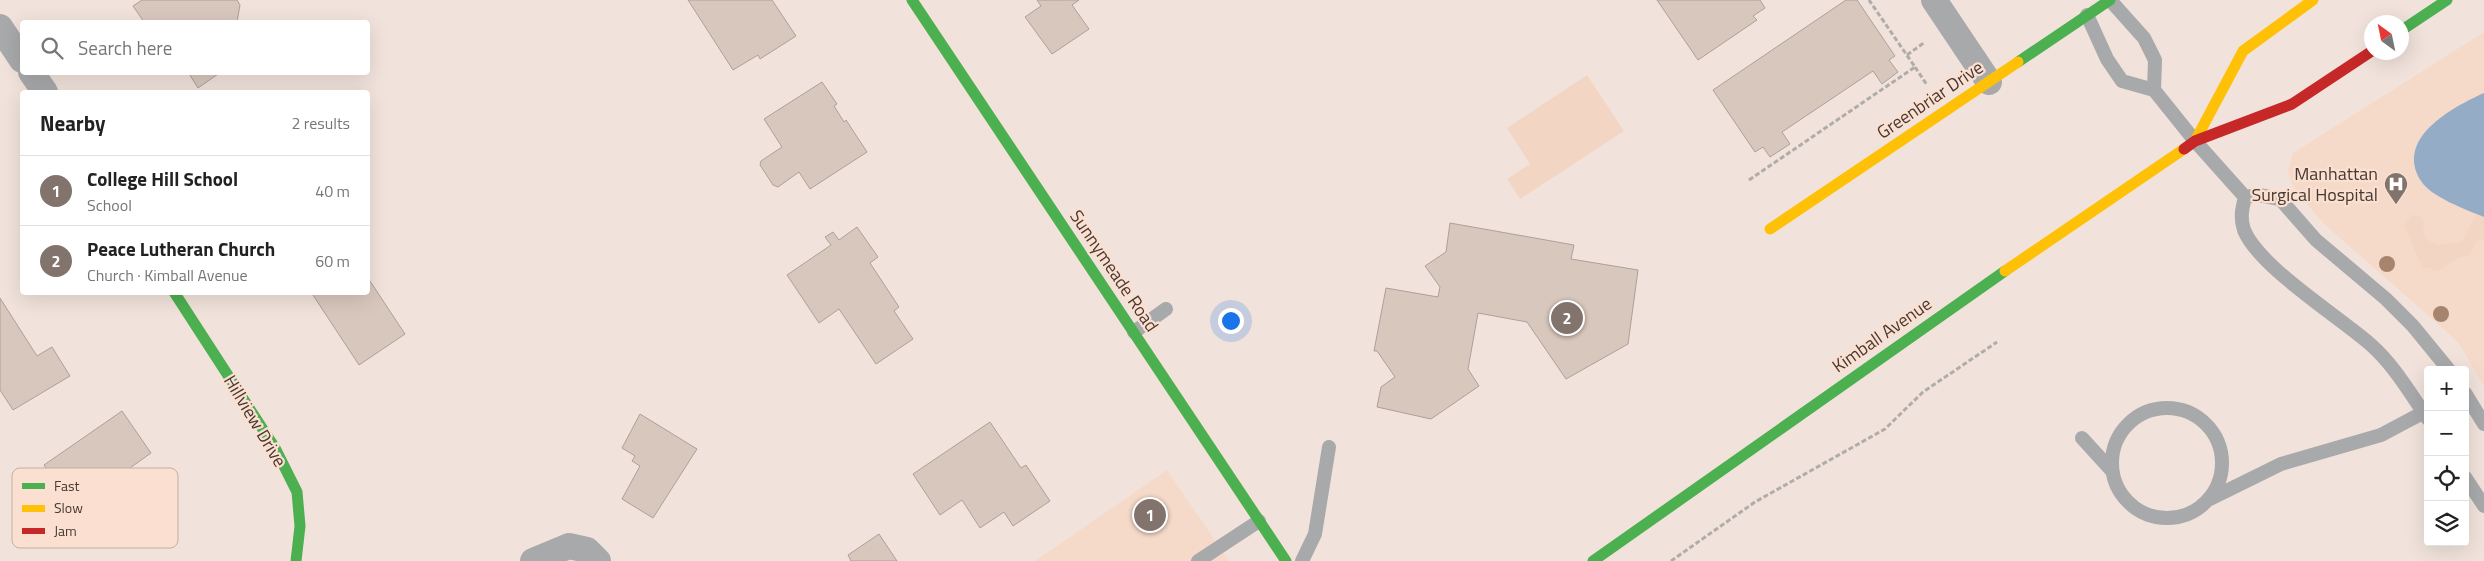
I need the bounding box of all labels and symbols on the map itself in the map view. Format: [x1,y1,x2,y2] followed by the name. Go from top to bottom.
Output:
[2364,15,2409,60] north arrow
[1871,54,1988,145] street label: Greenbriar Drive
[2252,160,2378,208] place label: Manhattan Surgical Hospital
[2383,171,2409,205] hospital icon: Manhattan Surgical Hospital
[1064,204,1165,337] street label: Sunnymeade Road
[1826,290,1937,379] street label: Kimball Avenue
[1551,299,1583,337] pin: 2
[1218,308,1244,334] your location
[217,370,294,472] street label: Hillview Drive
[12,468,178,548] legend
[54,475,79,496] text: Fast
[1134,496,1166,534] pin: 1
[54,497,83,518] text: Slow
[54,520,77,541] text: Jam

